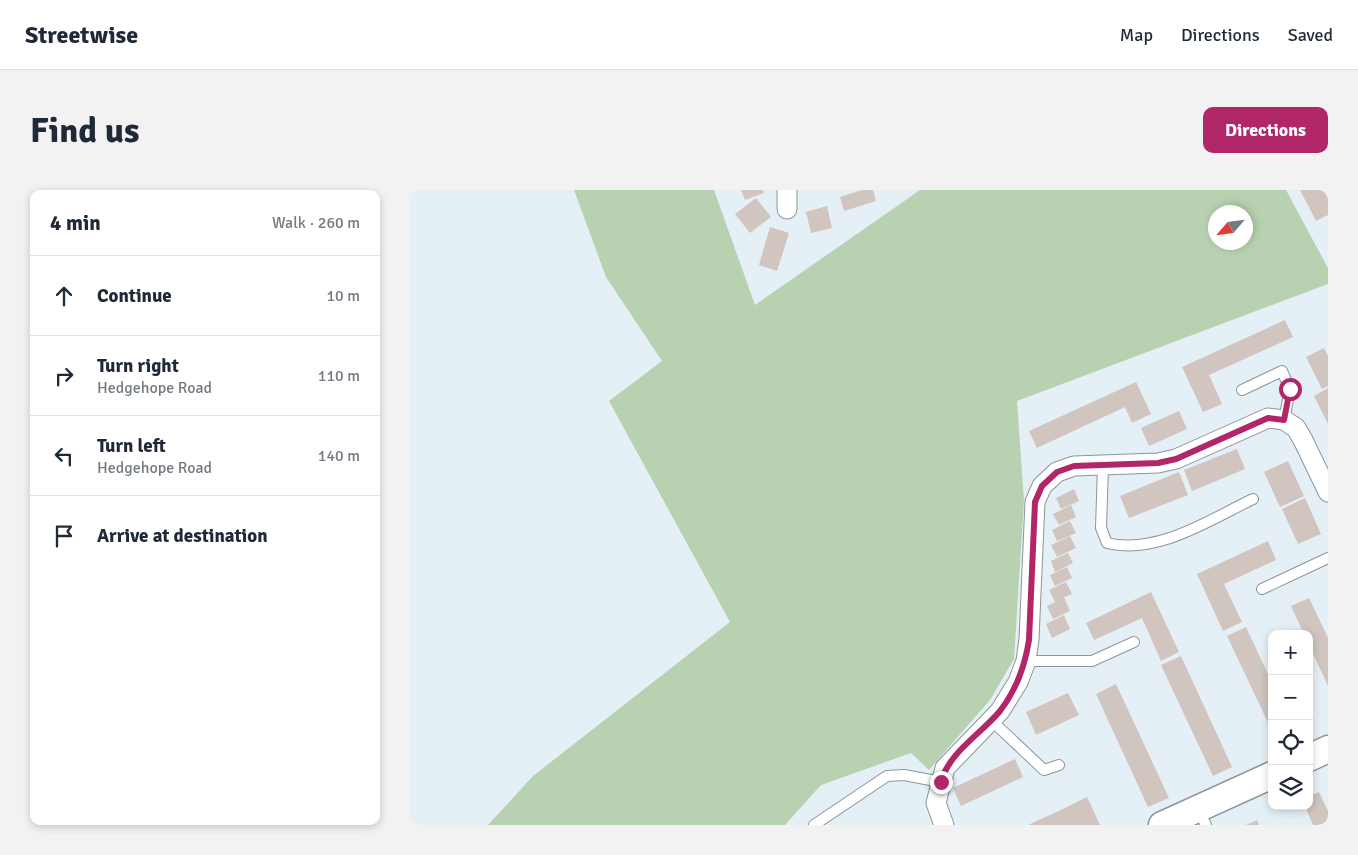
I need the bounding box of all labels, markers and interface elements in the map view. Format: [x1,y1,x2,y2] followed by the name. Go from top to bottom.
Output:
[25,20,138,50] text: Streetwise
[1120,24,1153,46] text: Map
[1181,24,1260,46] text: Directions
[1288,24,1333,46] text: Saved
[1203,107,1328,153] button: Directions
[30,109,140,152] text: Find us
[1208,205,1253,250] north arrow
[50,210,101,236] text: 4 min
[272,213,360,233] text: Walk · 260 m
[50,282,78,310] icon: ahead
[97,284,172,308] text: Continue
[326,286,360,306] text: 10 m
[97,354,179,378] text: Turn right
[50,362,78,390] icon: right
[318,366,360,386] text: 110 m
[97,378,212,398] text: Hedgehope Road
[1279,378,1302,401] route start
[97,434,166,458] text: Turn left
[50,442,78,470] icon: left
[318,446,360,466] text: 140 m
[97,458,212,478] text: Hedgehope Road
[50,522,78,550] icon: arrive
[97,524,268,548] text: Arrive at destination
[1268,630,1313,810] map controls
[1268,630,1313,675] button: +
[1268,675,1313,720] button: −
[1268,720,1313,765] button: locate
[1268,765,1313,810] button: layers
[930,771,953,794] route end

